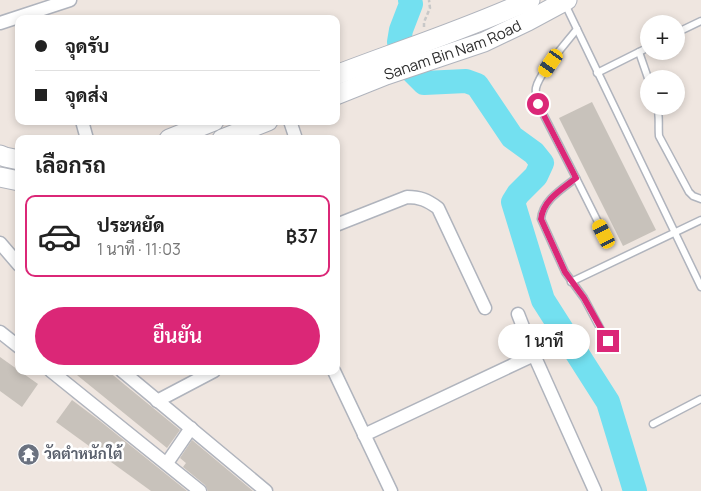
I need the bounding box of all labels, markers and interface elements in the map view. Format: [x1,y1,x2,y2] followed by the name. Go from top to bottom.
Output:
[381,15,525,85] street label: Sanam Bin Nam Road
[640,15,685,115] map controls
[640,15,685,60] button: +
[65,33,109,59] text: จุดรับ
[536,46,565,80] car
[640,70,685,115] button: −
[65,82,108,108] text: จุดส่ง
[527,93,549,115] route start
[35,150,106,180] text: เลือกรถ
[97,212,165,238] text: ประหยัด
[37,214,82,259] icon: car
[590,217,617,251] car
[286,223,318,249] text: ฿37
[97,238,181,260] text: 1 นาที · 11:03
[35,307,320,365] button: ยืนยัน
[498,324,590,358] callout: 1 นาที
[524,330,564,352] text: 1 นาที
[597,330,619,352] route end
[16,442,40,466] temple icon: วัดตำหนักใต้
[44,443,123,464] place label: วัดตำหนักใต้

